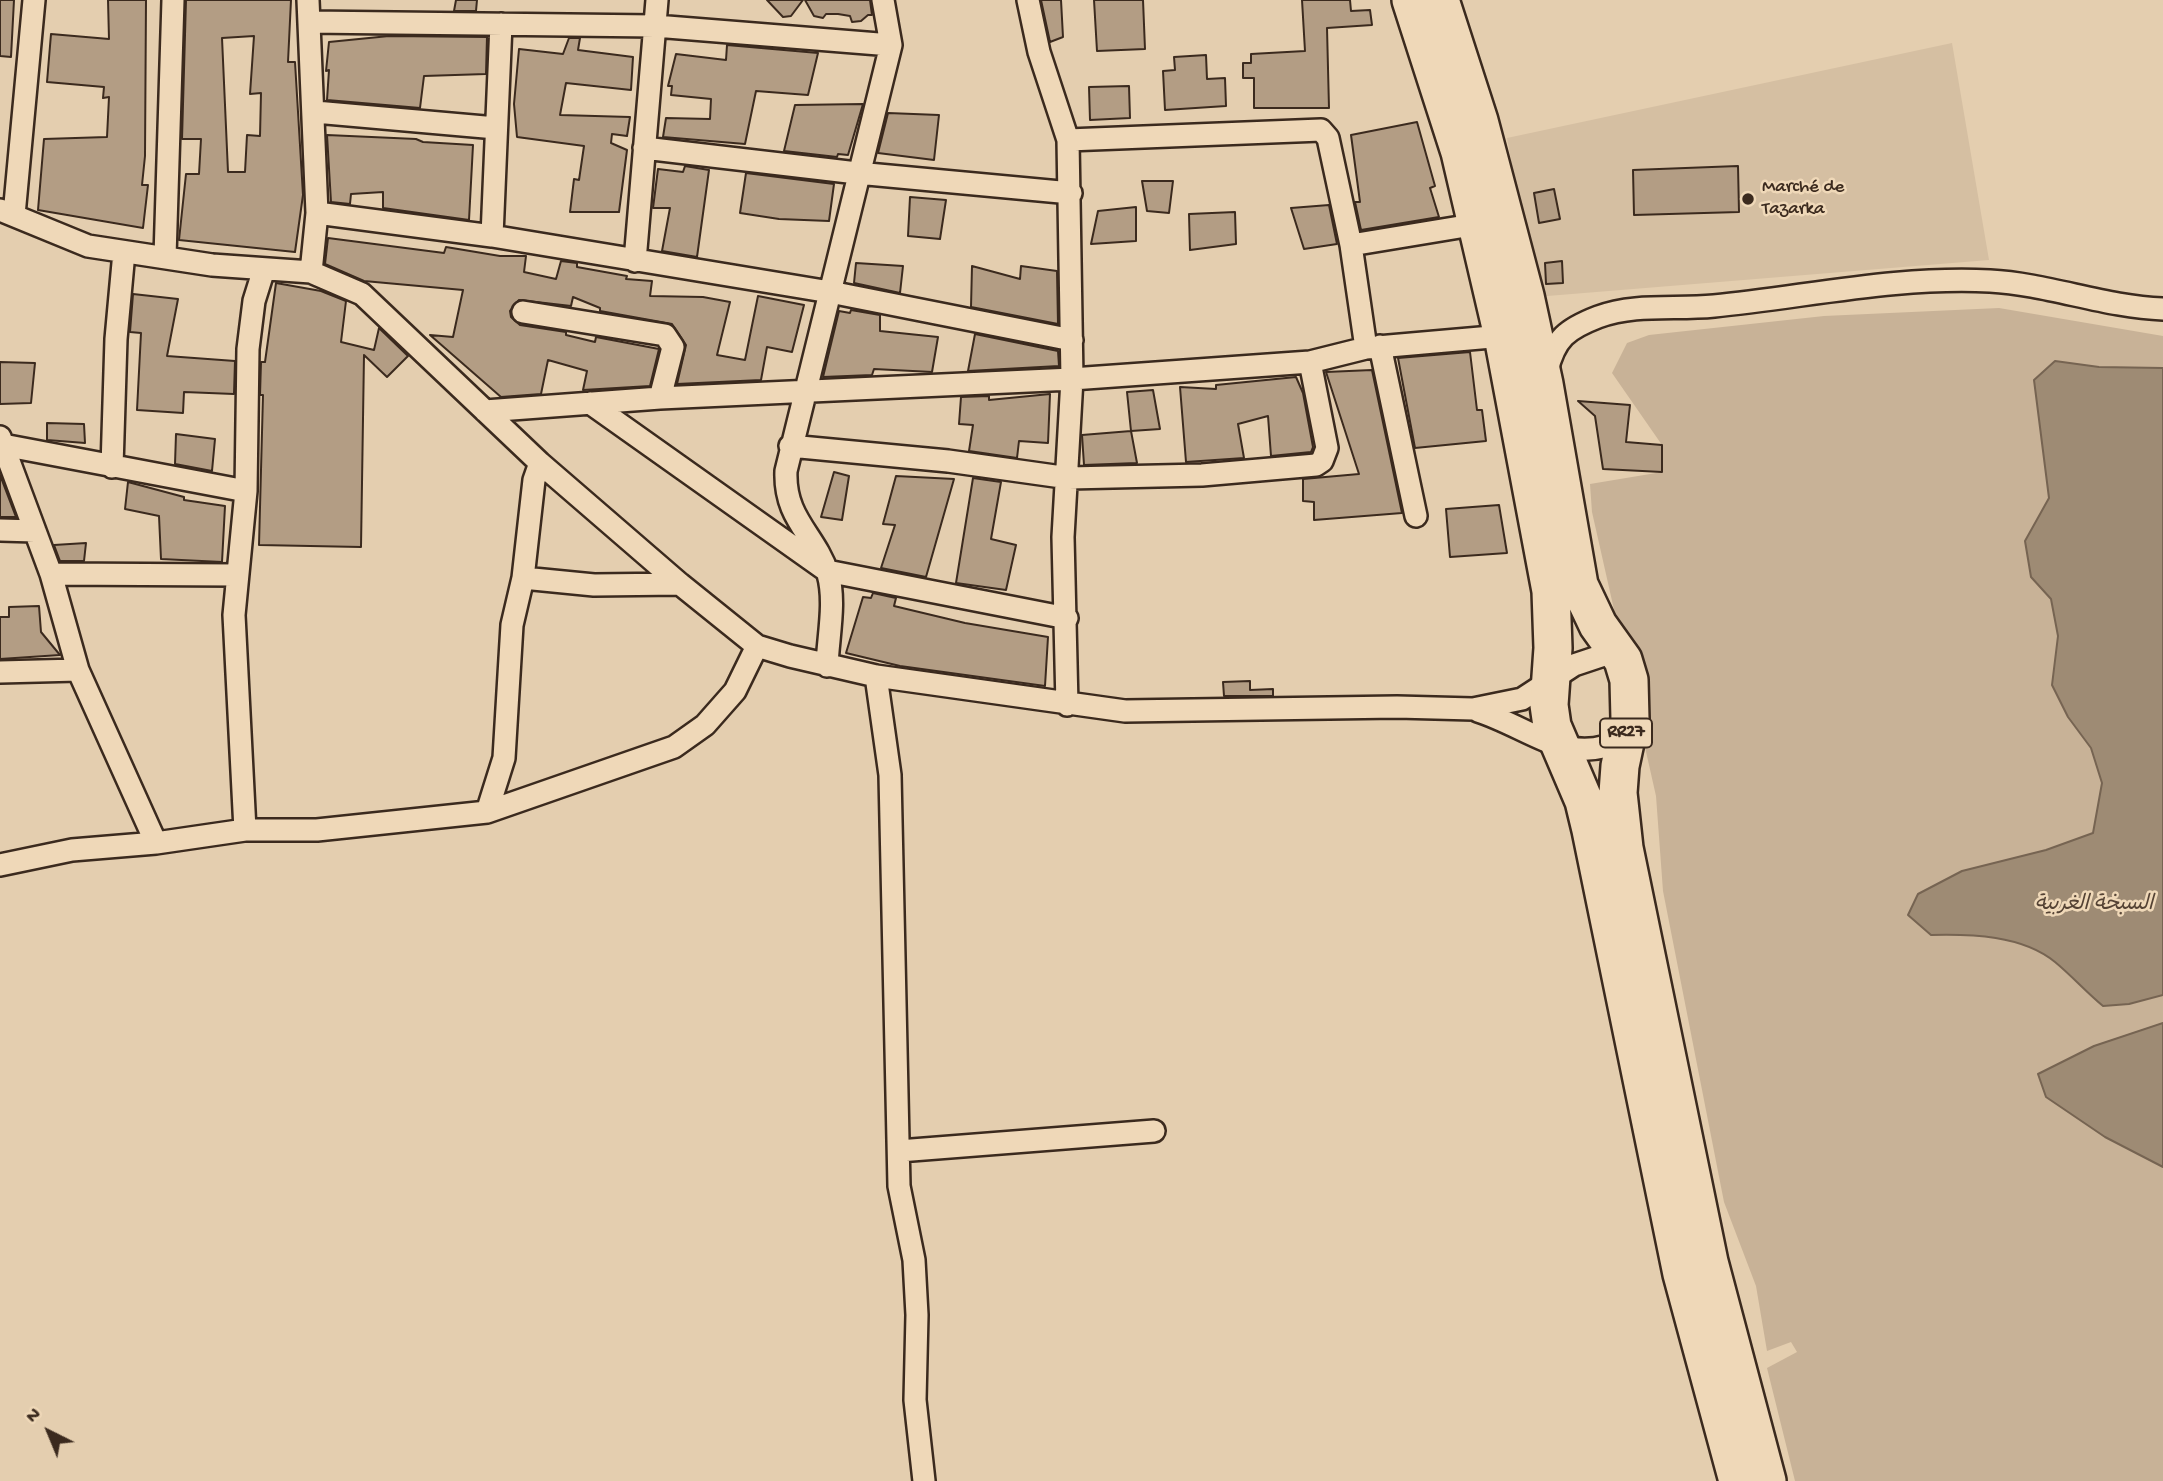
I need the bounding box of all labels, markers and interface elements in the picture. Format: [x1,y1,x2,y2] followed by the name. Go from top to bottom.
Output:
[1762,177,1844,221] place label: Marché de Tazarka
[1740,191,1756,207] marker: Marché de Tazarka
[1600,718,1652,748] road number: RR27
[2035,893,2153,919] water label: السبخة الغربية
[14,1397,84,1467] north arrow
[22,1404,47,1429] text: N

